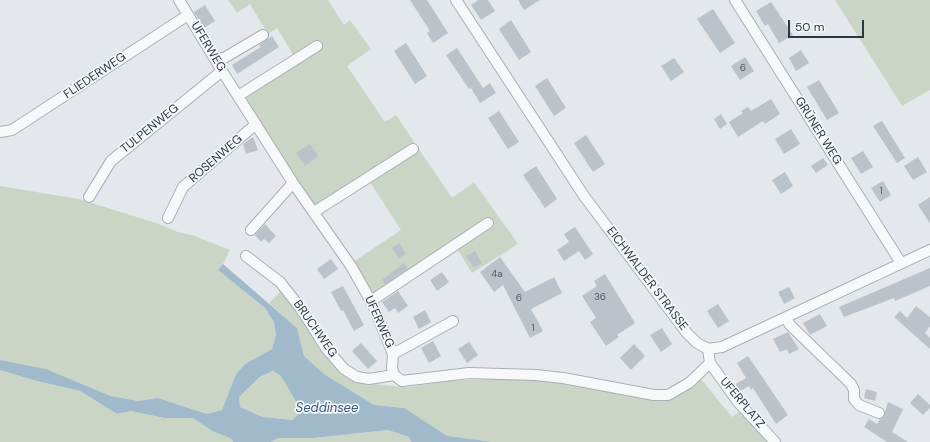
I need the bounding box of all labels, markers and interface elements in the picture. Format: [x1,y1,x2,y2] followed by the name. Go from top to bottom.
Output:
[790,12,866,38] scale bar
[795,19,824,35] text: 50 m
[188,20,228,74] street label: UFERWEG
[61,50,129,102] street label: FLIEDERWEG
[740,62,746,74] house number: 6
[792,95,844,167] street label: GRÜNER WEG
[118,101,182,157] street label: TULPENWEG
[186,132,246,186] street label: ROSENWEG
[879,185,883,197] house number: 1
[603,224,691,334] street label: EICHWALDER STRASSE
[491,268,503,280] house number: 4a
[594,291,606,303] house number: 36
[516,292,522,304] house number: 6
[361,294,397,350] street label: UFERWEG
[290,298,340,360] street label: BRUCHWEG
[531,322,535,334] house number: 1
[717,375,767,431] street label: UFERPLATZ
[296,401,358,417] water label: Seddinsee

